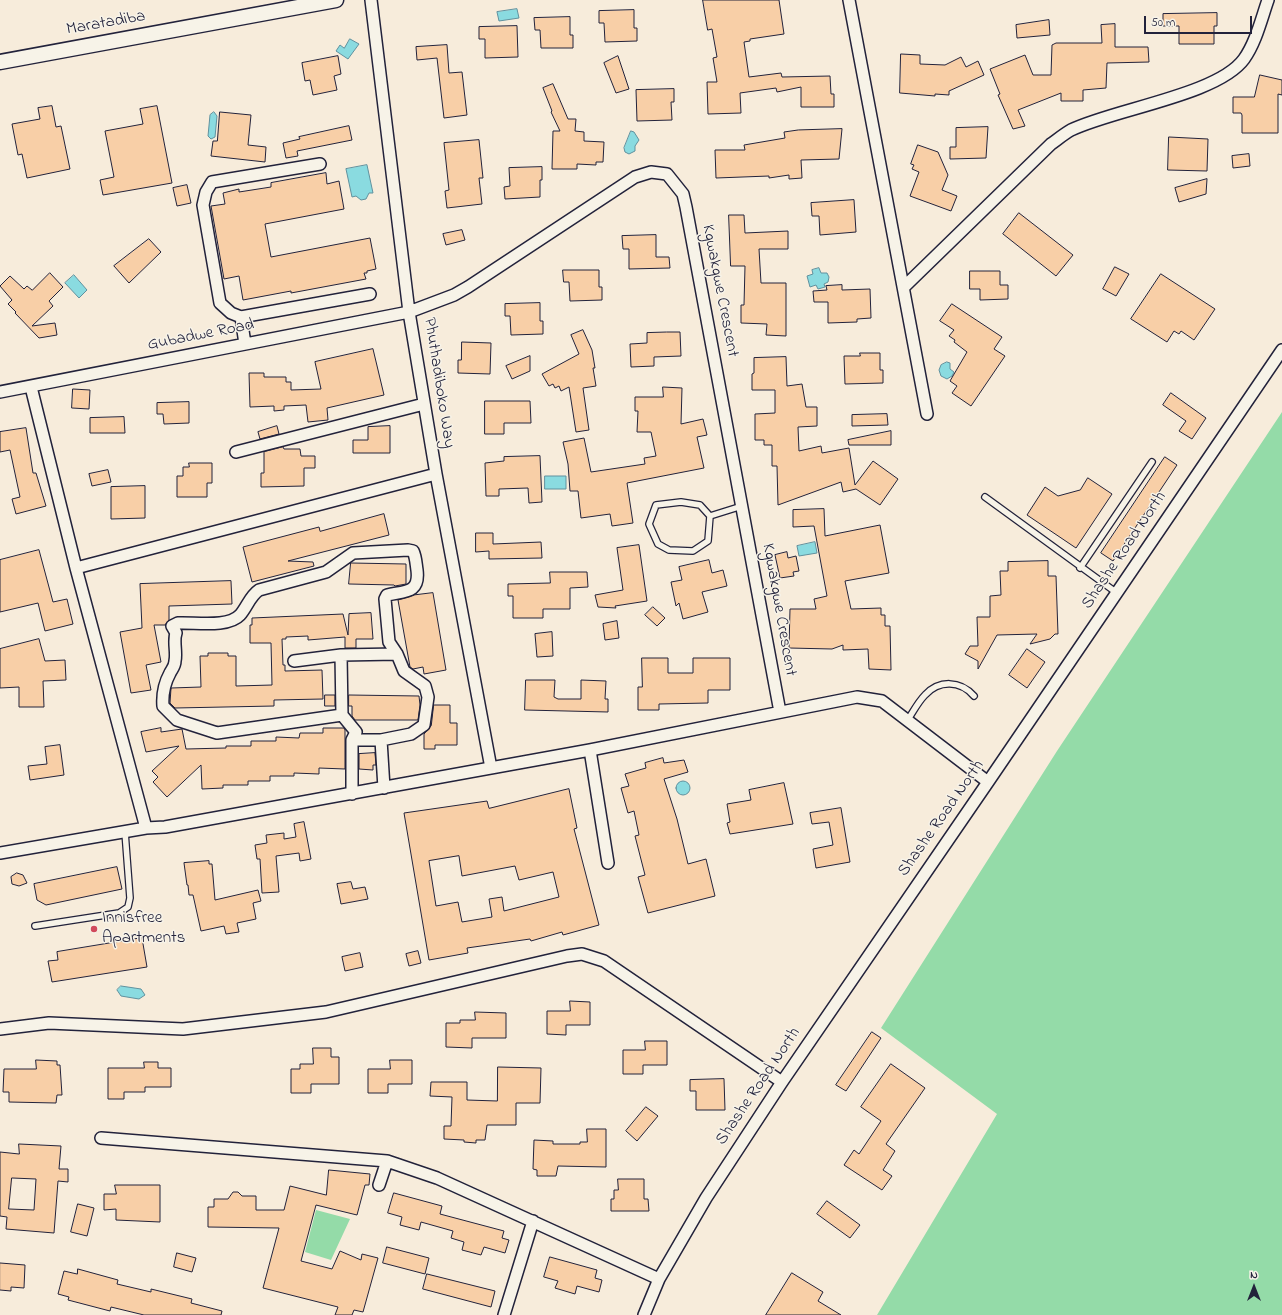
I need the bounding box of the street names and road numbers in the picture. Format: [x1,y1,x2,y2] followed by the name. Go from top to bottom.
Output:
[65,7,147,41] street label: Maratadiba
[696,223,742,359] street label: Kgwakgwe Crescent
[146,316,256,356] street label: Gubadwe Road
[418,316,458,450] street label: Phuthadiboko Way
[1078,488,1172,614] street label: Shashe Road North
[756,542,800,678] street label: Kgwakgwe Crescent
[894,757,990,881] street label: Shashe Road North
[712,1024,806,1150] street label: Shashe Road North

